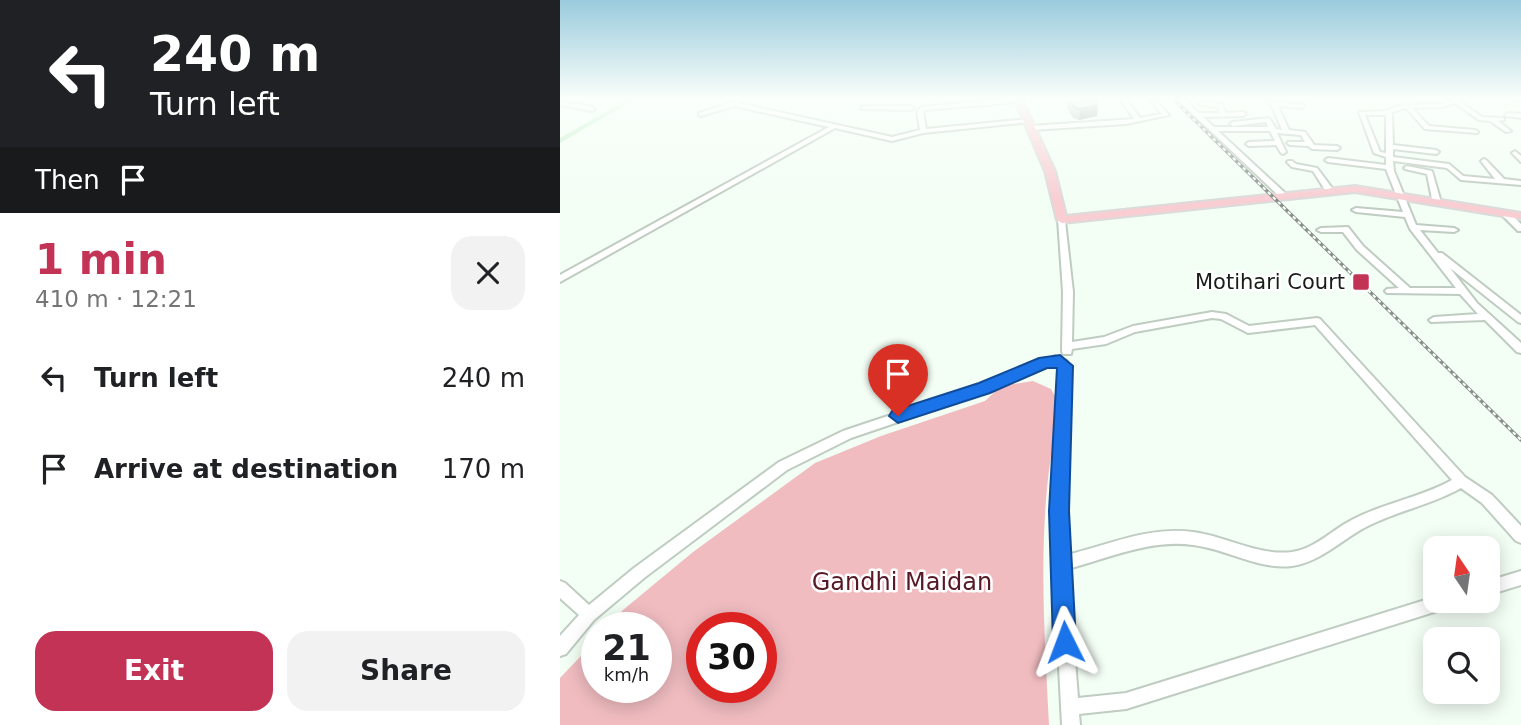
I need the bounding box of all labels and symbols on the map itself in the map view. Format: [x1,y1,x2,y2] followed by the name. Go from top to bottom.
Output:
[1195,270,1345,294] place label: Motihari Court
[1351,272,1371,292] marker: Motihari Court
[868,344,928,416] pin
[1423,536,1500,612] north arrow
[812,568,992,596] park label: Gandhi Maidan
[1028,605,1102,679] position arrow
[686,612,777,703] speed limit sign: 30

